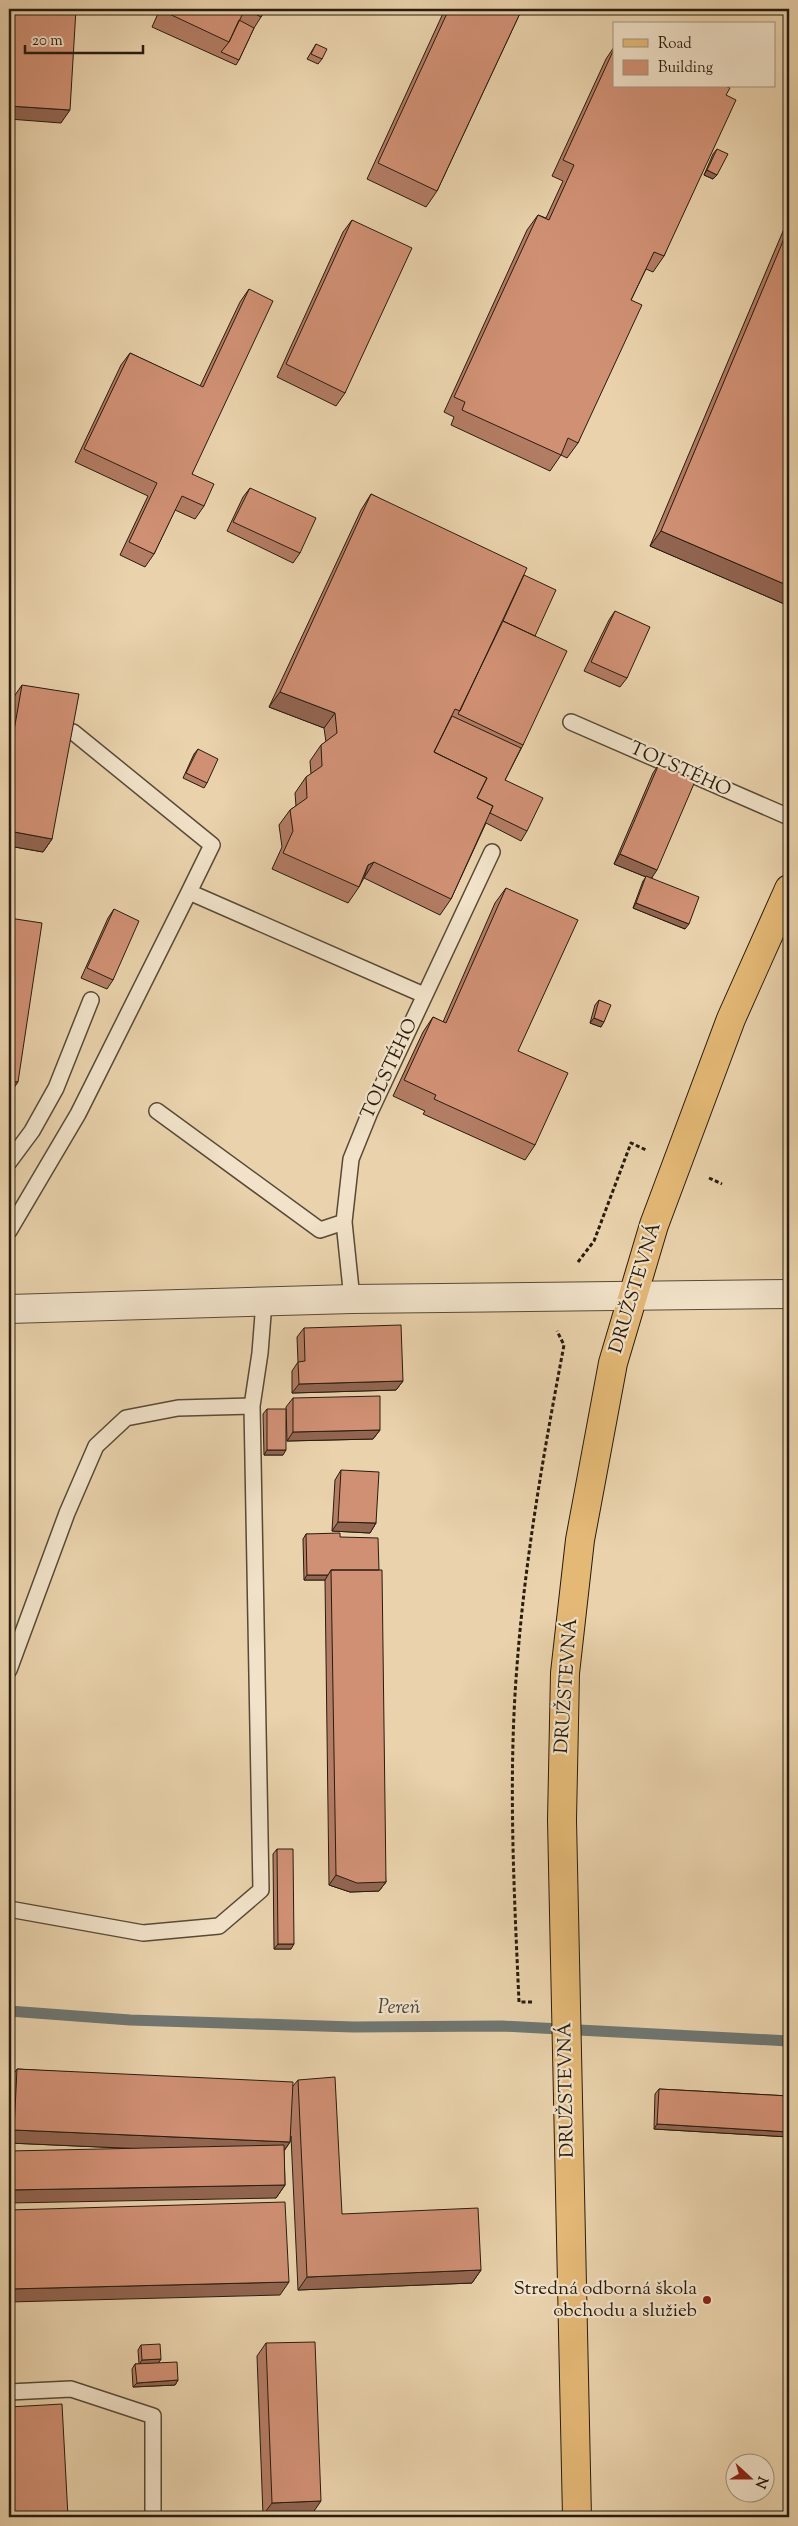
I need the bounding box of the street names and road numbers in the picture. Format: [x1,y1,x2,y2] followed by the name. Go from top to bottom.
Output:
[625,736,735,804] street label: TOLSTÉHO
[355,1014,425,1124] street label: TOLSTÉHO
[603,1219,669,1357] street label: DRUŽSTEVNÁ
[549,1617,585,1755] street label: DRUŽSTEVNÁ
[552,2021,582,2158] street label: DRUŽSTEVNÁ

